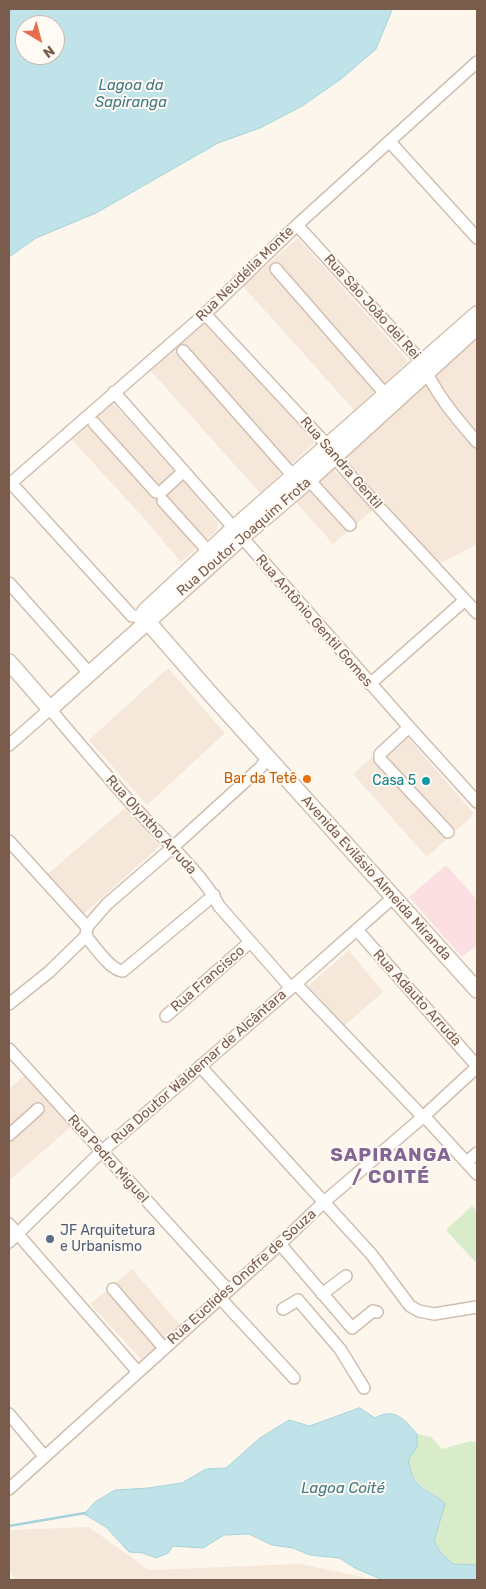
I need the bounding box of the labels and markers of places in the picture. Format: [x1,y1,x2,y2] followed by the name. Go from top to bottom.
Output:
[224,771,297,787] place label: Bar da Tetê
[301,773,313,785] marker: Bar da Tetê
[372,773,416,789] place label: Casa 5
[420,775,432,787] marker: Casa 5
[60,1223,155,1256] place label: JF Arquitetura e Urbanismo
[44,1233,56,1245] marker: JF Arquitetura e Urbanismo

